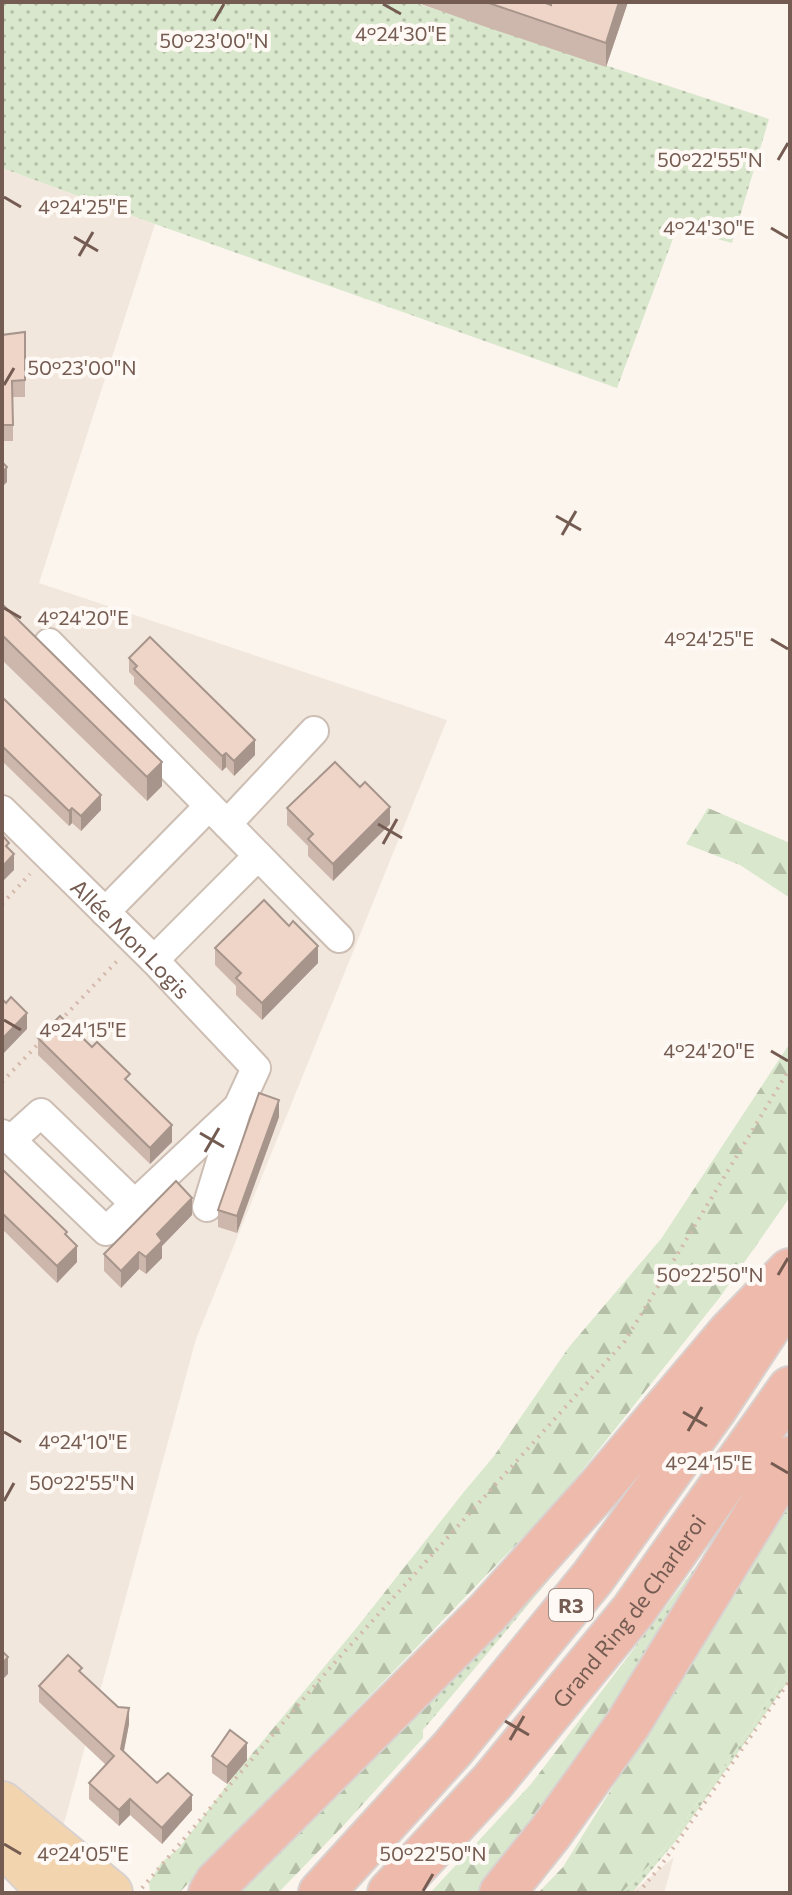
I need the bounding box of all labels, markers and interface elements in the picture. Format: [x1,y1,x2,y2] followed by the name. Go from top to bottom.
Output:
[355,21,447,45] text: 4°24'30"E
[159,28,269,52] text: 50°23'00"N
[657,147,763,171] text: 50°22'55"N
[38,194,128,218] text: 4°24'25"E
[663,215,755,239] text: 4°24'30"E
[27,355,137,379] text: 50°23'00"N
[37,605,129,629] text: 4°24'20"E
[664,626,754,650] text: 4°24'25"E
[66,873,196,1004] street label: Allée Mon Logis
[39,1017,127,1041] text: 4°24'15"E
[663,1038,755,1062] text: 4°24'20"E
[656,1262,764,1286] text: 50°22'50"N
[38,1429,128,1453] text: 4°24'10"E
[665,1450,753,1474] text: 4°24'15"E
[29,1470,135,1494] text: 50°22'55"N
[546,1509,711,1712] street label: Grand Ring de Charleroi
[549,1589,593,1621] road number: R3
[37,1841,129,1865] text: 4°24'05"E
[379,1841,487,1865] text: 50°22'50"N

